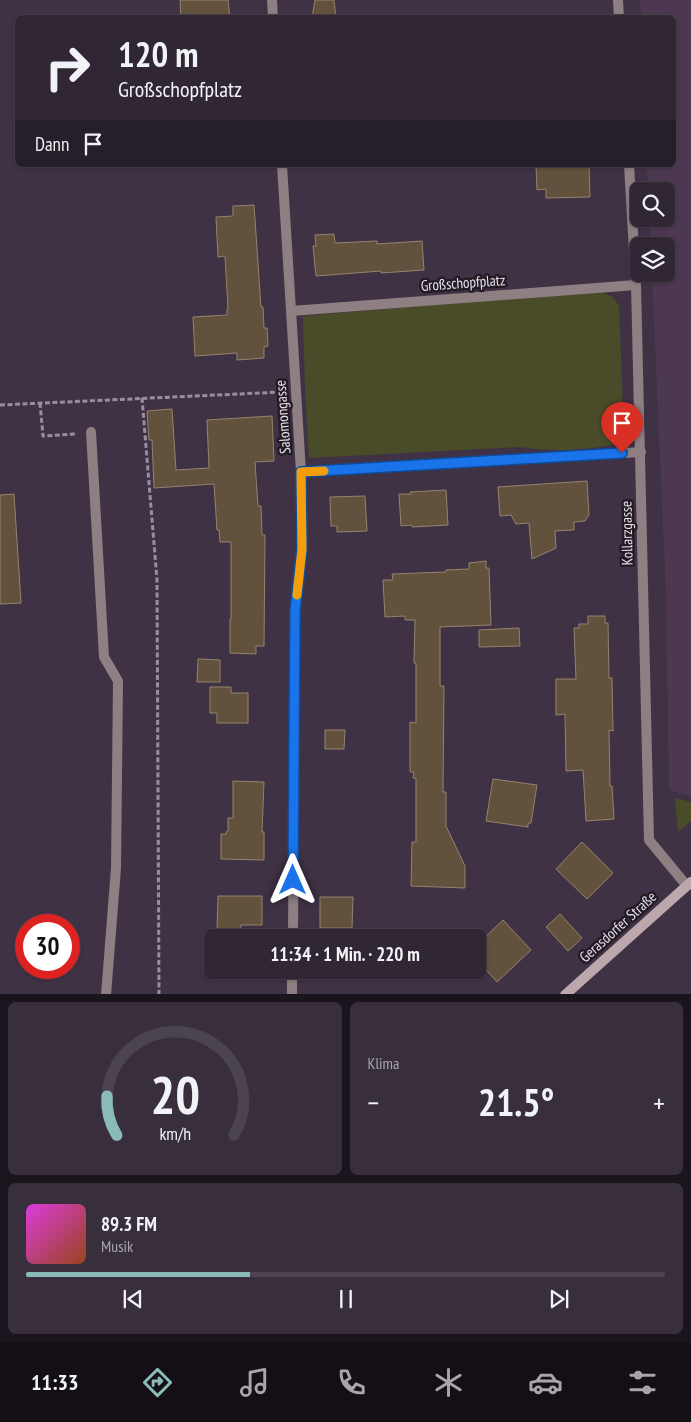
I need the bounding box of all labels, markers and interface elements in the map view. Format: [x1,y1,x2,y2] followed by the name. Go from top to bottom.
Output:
[118,31,199,77] text: 120 m
[35,35,100,100] icon: right
[118,75,242,103] text: Großschopfplatz
[79,130,107,158] icon: arrive
[35,132,69,156] text: Dann
[630,182,675,282] map controls
[630,182,675,227] button: search
[630,237,675,282] button: layers
[420,270,506,295] street label: Großschopfplatz
[270,379,295,455] street label: Salomongasse
[601,402,643,453] pin
[608,409,636,437] icon: arrive
[616,501,637,565] street label: Kollarzgasse
[266,853,318,905] position arrow
[575,887,660,966] street label: Gerasdorfer Straße
[15,914,80,979] speed limit sign: 30
[270,942,420,966] text: 11:34 · 1 Min. · 220 m
[368,1053,399,1073] text: Klima
[150,1061,200,1128] text: 20
[478,1077,554,1126] text: 21.5°
[368,1084,379,1121] text: −
[653,1084,665,1121] text: +
[159,1122,191,1145] text: km/h
[101,1212,157,1236] text: 89.3 FM
[101,1236,133,1256] text: Musik
[119,1285,147,1313] icon: previous
[332,1285,360,1313] icon: pause
[545,1285,573,1313] icon: next
[140,1365,175,1400] icon: directions
[237,1365,272,1400] icon: music
[334,1365,369,1400] icon: phone
[431,1365,466,1400] icon: climate
[528,1365,563,1400] icon: car
[625,1365,660,1400] icon: filters
[31,1368,79,1396] text: 11:33

